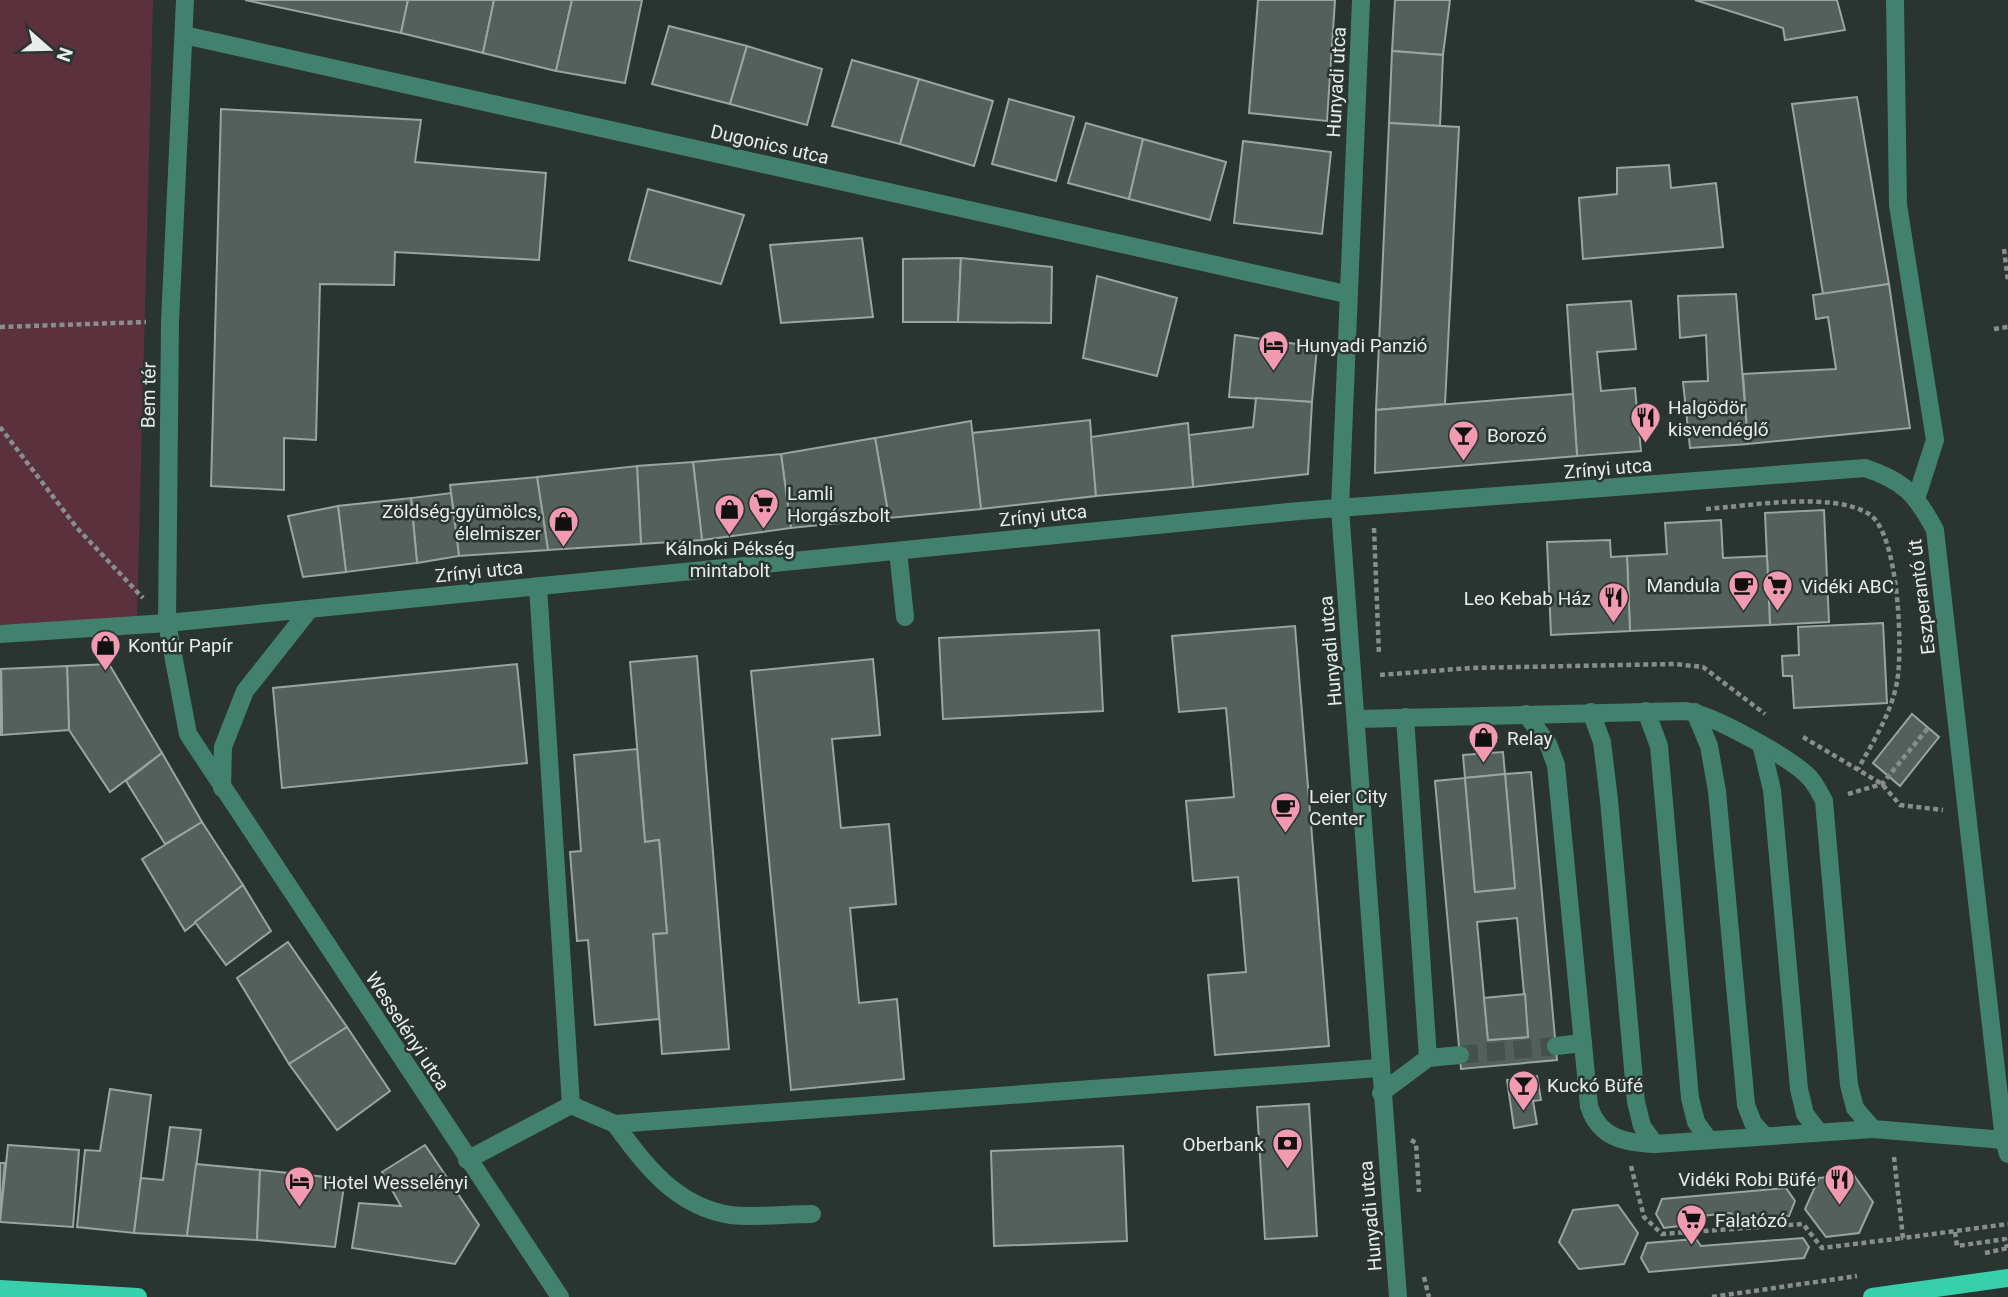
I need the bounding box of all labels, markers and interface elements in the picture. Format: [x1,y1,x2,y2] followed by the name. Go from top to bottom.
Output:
[14,14,84,84] north arrow
[1322,26,1351,138] street label: Hunyadi utca
[51,44,78,65] text: N
[708,120,831,169] street label: Dugonics utca
[1256,328,1290,372] hotel icon: Hunyadi Panzió
[1296,334,1427,357] place label: Hunyadi Panzió
[136,361,161,428] street label: Bem tér
[1668,396,1769,441] place label: Halgödör kisvendéglő
[1628,401,1662,445] restaurant icon: Halgödör kisvendéglő
[1447,418,1481,462] bar icon: Borozó
[1487,424,1547,447] place label: Borozó
[1563,453,1653,484] street label: Zrínyi utca
[787,482,890,527] place label: Lamli Horgászbolt
[747,487,781,531] supermarket icon: Lamli Horgászbolt
[713,492,747,536] shop icon: Kálnoki Pékség mintabolt
[998,499,1088,532] street label: Zrínyi utca
[382,500,542,545] place label: Zöldség-gyümölcs, élelmiszer
[547,505,581,549] shop icon: Zöldség-gyümölcs, élelmiszer
[665,537,795,582] place label: Kálnoki Pékség mintabolt
[1903,538,1940,656] street label: Eszperantó út
[434,555,524,588] street label: Zrínyi utca
[1726,568,1760,612] cafe icon: Mandula
[1761,569,1795,613] supermarket icon: Vidéki ABC
[1646,574,1720,597] place label: Mandula
[1801,575,1894,598] place label: Vidéki ABC
[1597,581,1631,625] restaurant icon: Leo Kebab Ház
[1464,587,1591,610] place label: Leo Kebab Ház
[1314,595,1347,707] street label: Hunyadi utca
[88,628,122,672] shop icon: Kontúr Papír
[128,634,233,657] place label: Kontúr Papír
[1467,721,1501,765] shop icon: Relay
[1507,727,1553,750] place label: Relay
[1309,785,1387,830] place label: Leier City Center
[1269,790,1303,834] cafe icon: Leier City Center
[361,968,454,1095] street label: Wesselényi utca
[1507,1068,1541,1112] bar icon: Kuckó Büfé
[1547,1074,1643,1097] place label: Kuckó Büfé
[1270,1127,1304,1171] bank icon: Oberbank
[1183,1133,1264,1156] place label: Oberbank
[1354,1160,1387,1272] street label: Hunyadi utca
[1822,1162,1856,1206] restaurant icon: Vidéki Robi Büfé
[283,1165,317,1209] hotel icon: Hotel Wesselényi
[1678,1168,1816,1191] place label: Vidéki Robi Büfé
[323,1171,468,1194] place label: Hotel Wesselényi
[1675,1203,1709,1247] supermarket icon: Falatózó
[1715,1209,1787,1232] place label: Falatózó

